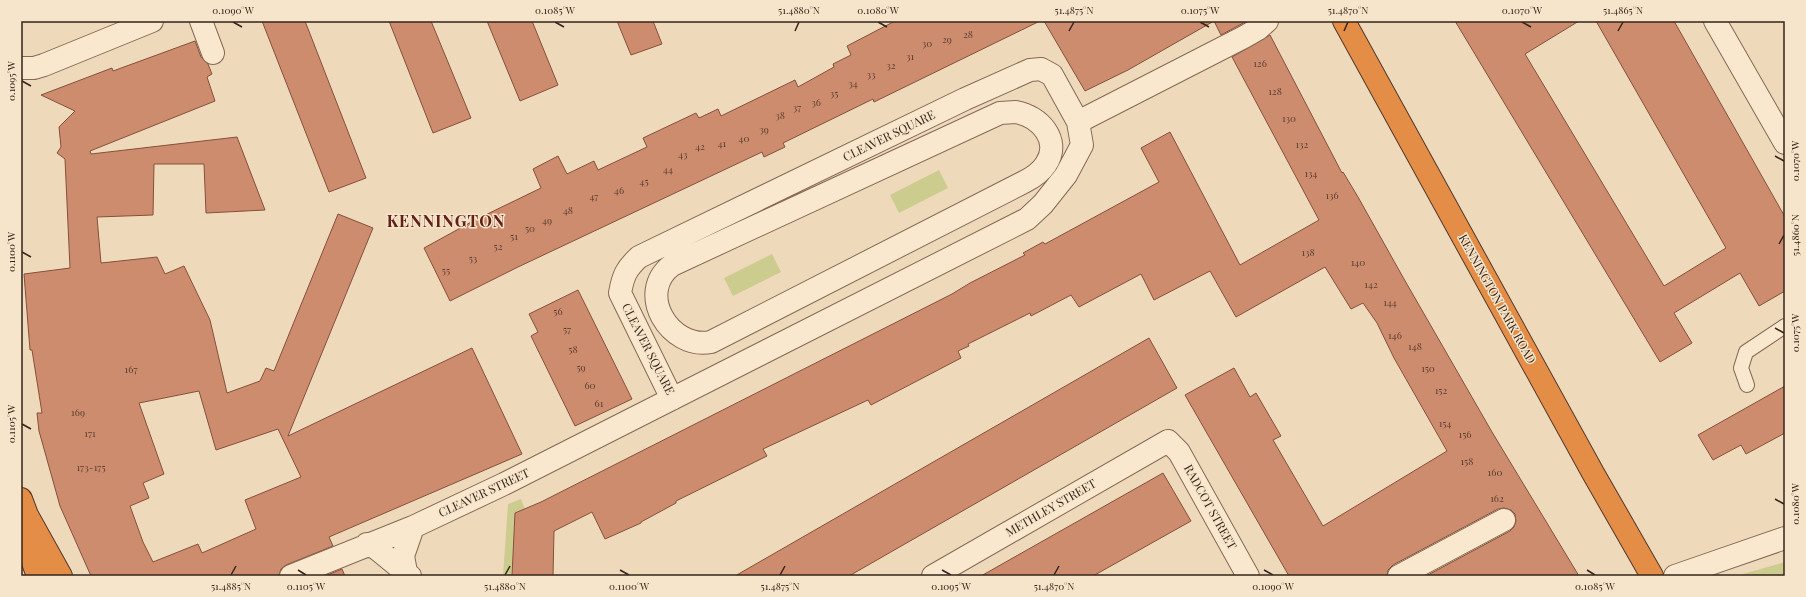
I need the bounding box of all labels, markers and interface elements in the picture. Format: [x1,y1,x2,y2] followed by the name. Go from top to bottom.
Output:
[212,3,255,17] text: 0.1090°W
[535,3,576,17] text: 0.1085°W
[778,3,820,17] text: 51.4880°N
[857,3,900,17] text: 0.1080°W
[1054,3,1094,17] text: 51.4875°N
[1181,3,1220,17] text: 0.1075°W
[1328,3,1368,17] text: 51.4870°N
[1502,3,1543,17] text: 0.1070°W
[1603,3,1643,17] text: 51.4865°N
[963,27,973,41] house number: 28
[942,32,952,46] house number: 29
[922,36,932,50] house number: 30
[906,49,914,63] house number: 31
[1253,56,1267,70] house number: 126
[886,58,896,72] house number: 32
[4,60,18,101] text: 0.1095°W
[866,67,876,81] house number: 33
[848,76,858,90] house number: 34
[1268,84,1282,98] house number: 128
[830,86,838,100] house number: 35
[811,95,821,109] house number: 36
[793,100,801,114] house number: 37
[840,106,937,164] street label: CLEAVER SQUARE
[775,108,785,122] house number: 38
[1282,111,1296,125] house number: 130
[759,122,769,136] house number: 39
[739,131,749,145] house number: 40
[718,136,727,150] house number: 41
[1296,137,1309,151] house number: 132
[695,139,705,153] house number: 42
[1788,140,1802,181] text: 0.1070°W
[678,147,688,161] house number: 43
[663,162,673,176] house number: 44
[1305,166,1318,180] house number: 134
[639,174,649,188] house number: 45
[614,183,624,197] house number: 46
[1325,188,1339,202] house number: 136
[590,189,598,203] house number: 47
[563,203,573,217] house number: 48
[387,210,505,231] district label: KENNINGTON
[542,213,552,227] house number: 49
[1788,214,1802,256] text: 51.4860°N
[525,221,535,235] house number: 50
[510,229,518,243] house number: 51
[4,231,18,272] text: 0.1100°W
[1456,231,1540,366] street label: KENNINGTON PARK ROAD
[494,239,503,253] house number: 52
[1301,245,1315,259] house number: 138
[469,251,478,265] house number: 53
[1351,255,1365,269] house number: 140
[442,263,450,277] house number: 55
[1364,277,1378,291] house number: 142
[1383,295,1397,309] house number: 144
[619,300,679,397] street label: CLEAVER SQUARE
[553,304,563,318] house number: 56
[1788,313,1802,352] text: 0.1075°W
[563,322,571,336] house number: 57
[1388,328,1402,342] house number: 146
[1408,339,1422,353] house number: 148
[568,342,578,356] house number: 58
[576,360,586,374] house number: 59
[1421,361,1435,375] house number: 150
[125,362,137,376] house number: 167
[584,378,596,392] house number: 60
[1435,383,1447,397] house number: 152
[595,396,604,410] house number: 61
[4,404,18,443] text: 0.1105°W
[71,405,85,419] house number: 169
[1439,416,1451,430] house number: 154
[84,426,96,440] house number: 171
[1459,427,1471,441] house number: 156
[1461,454,1473,468] house number: 158
[76,460,106,474] house number: 173-175
[1181,461,1241,552] street label: RADCOT STREET
[435,464,532,520] street label: CLEAVER STREET
[1488,465,1502,479] house number: 160
[1002,474,1099,540] street label: METHLEY STREET
[1788,482,1802,525] text: 0.1080°W
[1490,491,1504,505] house number: 162
[211,579,251,593] text: 51.4885°N
[287,579,326,593] text: 0.1105°W
[484,579,526,593] text: 51.4880°N
[609,579,650,593] text: 0.1100°W
[760,579,800,593] text: 51.4875°N
[931,579,972,593] text: 0.1095°W
[1034,579,1074,593] text: 51.4870°N
[1252,579,1295,593] text: 0.1090°W
[1575,579,1616,593] text: 0.1085°W

